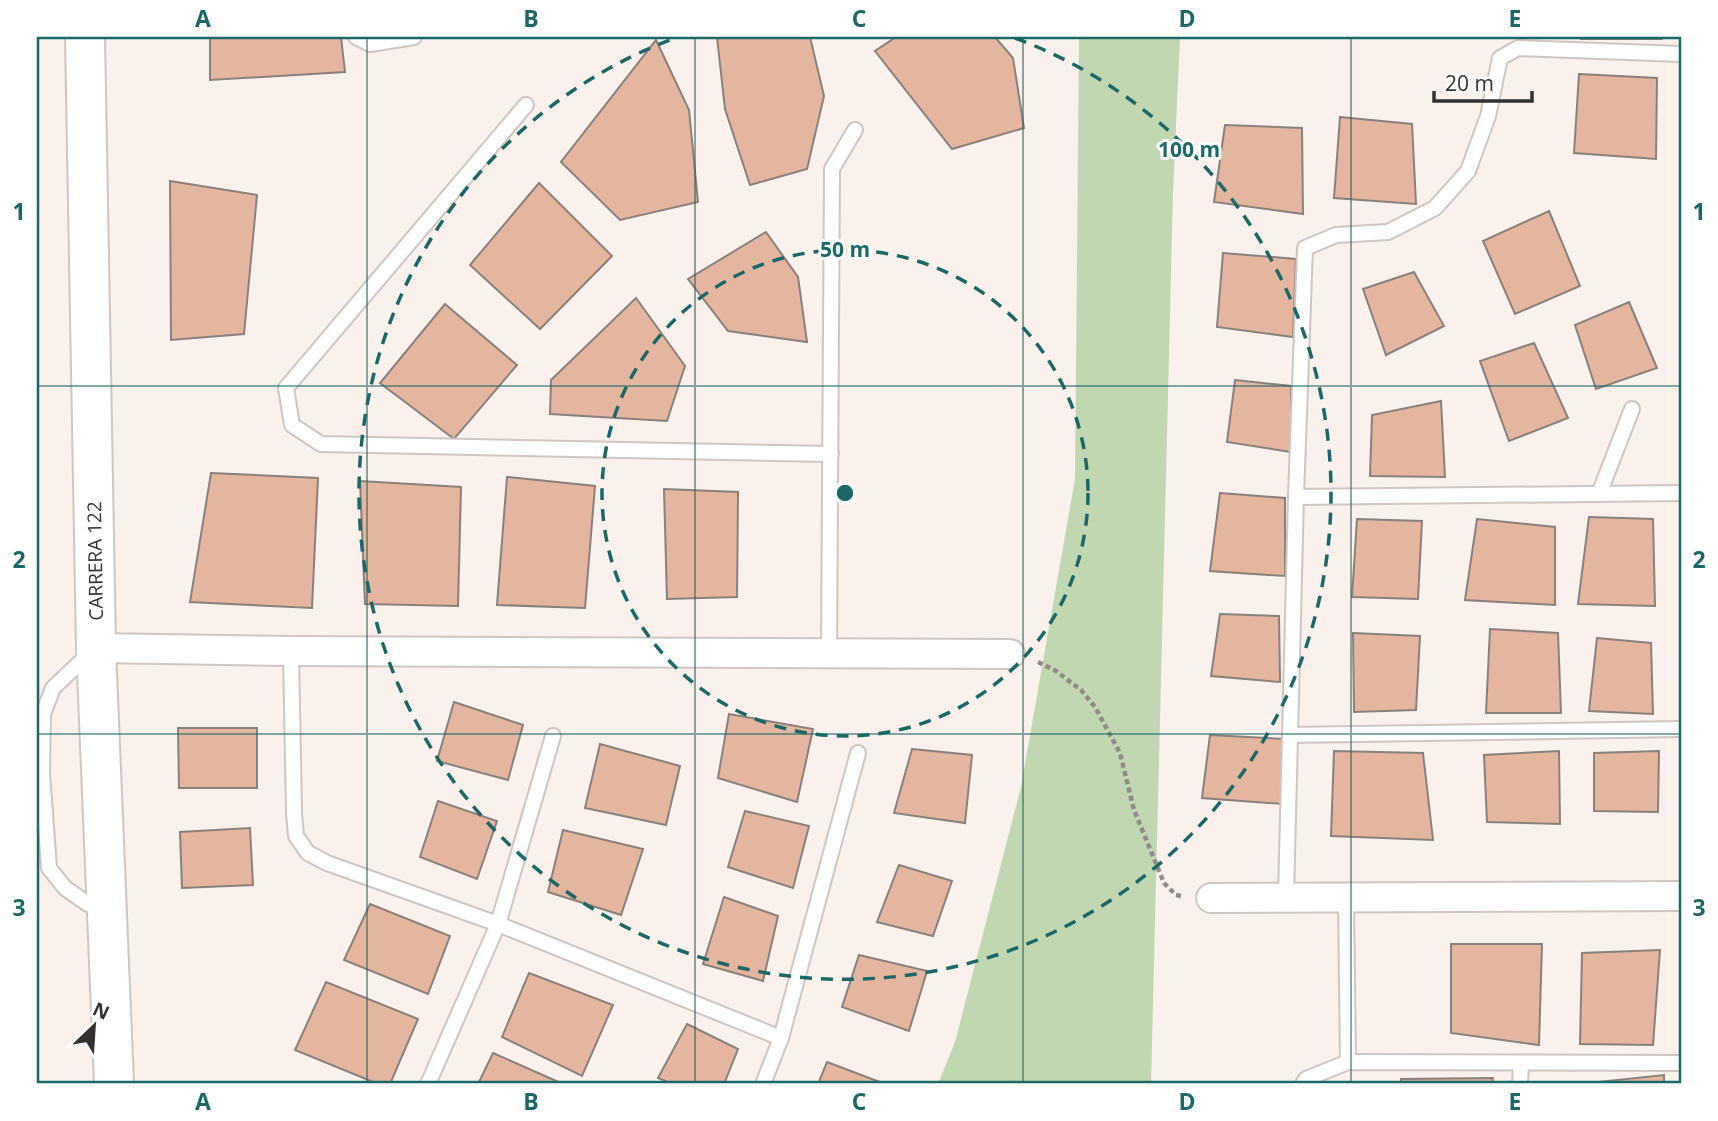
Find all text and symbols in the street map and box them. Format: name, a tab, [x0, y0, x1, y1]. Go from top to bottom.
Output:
text: A	[195, 2, 211, 34]
text: B	[523, 2, 539, 34]
text: C	[852, 2, 866, 34]
text: D	[1178, 2, 1196, 34]
text: E	[1509, 2, 1521, 34]
scale bar	[1434, 60, 1532, 104]
text: 20 m	[1445, 69, 1494, 97]
text: 100 m	[1158, 135, 1220, 163]
text: 1	[12, 195, 26, 227]
text: 1	[1692, 195, 1706, 227]
text: 50 m	[820, 235, 870, 263]
centre of rings	[833, 481, 857, 505]
street label: CARRERA 122	[81, 501, 109, 621]
text: 2	[12, 543, 26, 575]
text: 2	[1692, 543, 1706, 575]
text: 3	[12, 891, 26, 923]
text: 3	[1692, 891, 1706, 923]
north arrow	[60, 992, 130, 1062]
text: N	[89, 996, 114, 1026]
text: A	[195, 1085, 211, 1117]
text: B	[523, 1085, 539, 1117]
text: C	[852, 1085, 866, 1117]
text: D	[1178, 1085, 1196, 1117]
text: E	[1509, 1085, 1521, 1117]

